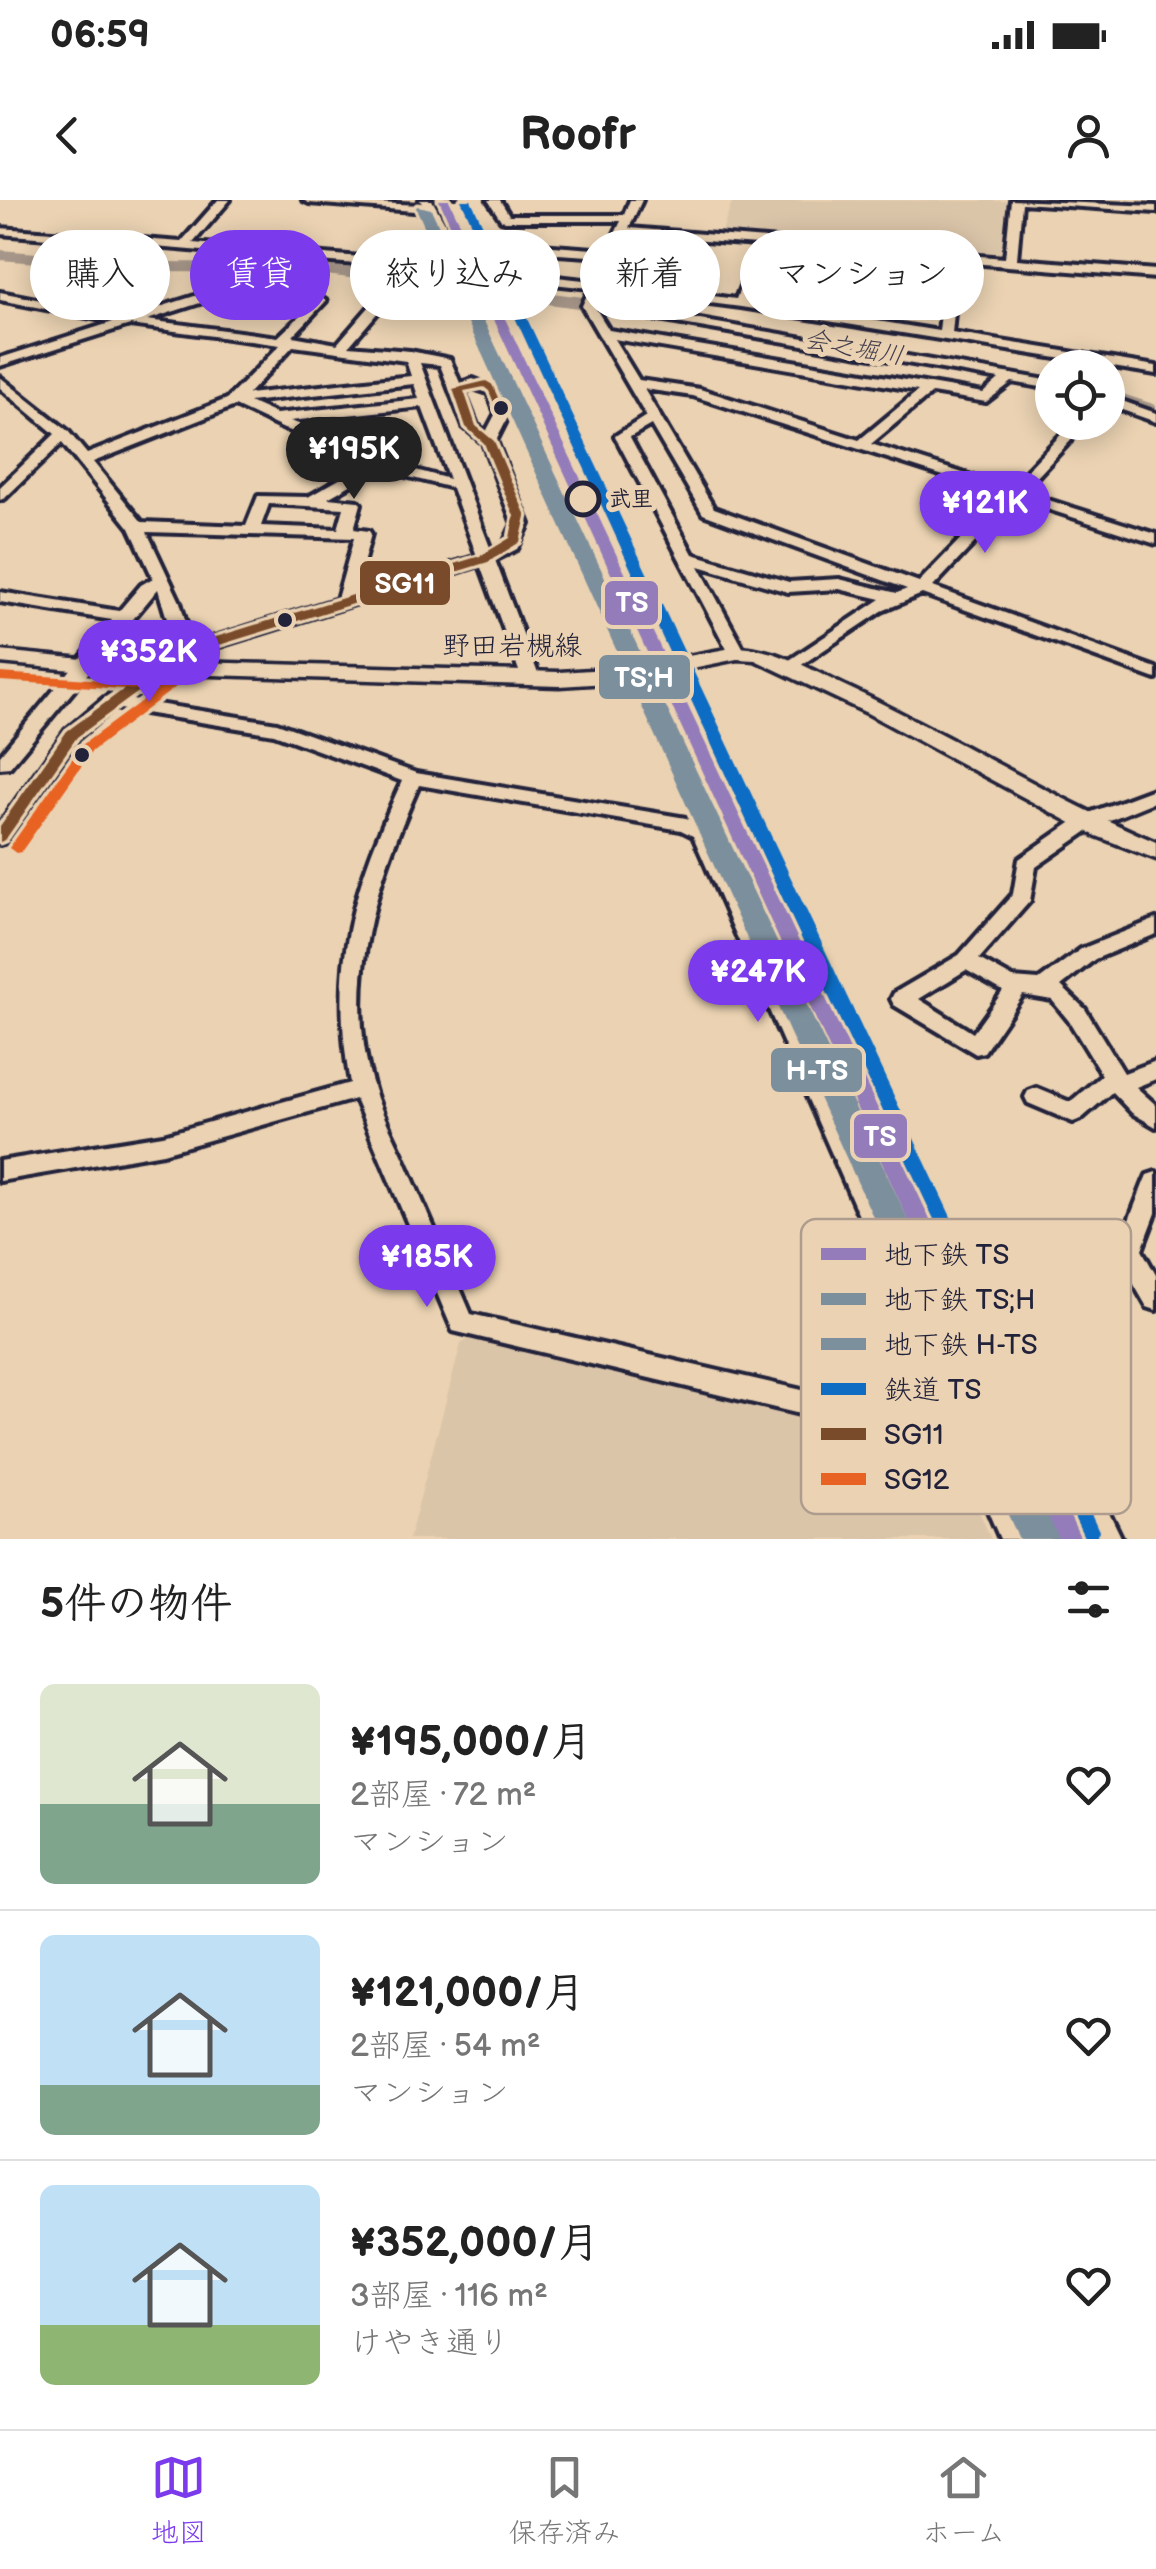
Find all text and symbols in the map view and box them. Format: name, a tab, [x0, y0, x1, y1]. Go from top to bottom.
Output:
text: 06:59	[50, 13, 150, 58]
icon: back	[40, 108, 95, 163]
text: Roofr	[520, 108, 636, 163]
icon: person	[1061, 108, 1116, 163]
chip: 購入	[30, 230, 170, 320]
chip: 賃貸	[190, 230, 330, 320]
chip: 絞り込み	[350, 230, 560, 320]
chip: 新着	[580, 230, 720, 320]
chip: マンション	[740, 230, 984, 320]
water label: 会之堀川	[802, 324, 906, 372]
map controls	[1035, 350, 1125, 440]
button: locate	[1035, 350, 1125, 440]
unlabelled marker	[491, 398, 511, 418]
pin: ¥195K	[284, 417, 424, 502]
text: ¥195K	[308, 430, 400, 469]
pin: ¥121K	[915, 471, 1055, 556]
marker: 武里	[566, 482, 600, 516]
text: ¥121K	[942, 484, 1028, 523]
place label: 武里	[609, 486, 653, 513]
line badge: SG11	[358, 559, 452, 607]
text: SG11	[374, 568, 436, 601]
line badge: TS	[603, 579, 660, 627]
text: TS	[616, 587, 648, 620]
unlabelled marker	[275, 610, 295, 630]
pin: ¥352K	[79, 620, 219, 705]
street label: 野田岩槻線	[442, 630, 582, 663]
text: ¥352K	[100, 633, 198, 672]
line badge: TS;H	[597, 653, 692, 701]
text: TS;H	[614, 662, 674, 695]
unlabelled marker	[72, 745, 92, 765]
pin: ¥247K	[688, 940, 828, 1025]
text: ¥247K	[710, 953, 806, 992]
line badge: H-TS	[769, 1046, 864, 1094]
text: H-TS	[786, 1055, 848, 1088]
line badge: TS	[852, 1112, 909, 1160]
text: TS	[864, 1121, 896, 1154]
legend	[801, 1219, 1131, 1514]
pin: ¥185K	[357, 1225, 497, 1310]
text: ¥185K	[381, 1238, 473, 1277]
text: 地下鉄 TS	[884, 1239, 1009, 1272]
text: 地下鉄 TS;H	[884, 1284, 1036, 1317]
text: 地下鉄 H-TS	[884, 1329, 1038, 1362]
text: 鉄道 TS	[884, 1374, 981, 1407]
text: SG11	[884, 1419, 944, 1452]
text: SG12	[884, 1464, 950, 1497]
icon: filters	[1061, 1572, 1116, 1627]
text: 5件の物件	[40, 1579, 232, 1630]
text: ¥195,000/月	[350, 1717, 592, 1768]
icon: home	[120, 1724, 240, 1844]
icon: heart	[1061, 1757, 1116, 1812]
text: 2部屋 · 72 m²	[350, 1776, 536, 1815]
text: マンション	[350, 1823, 509, 1862]
text: ¥121,000/月	[350, 1968, 585, 2019]
icon: home	[120, 1975, 240, 2095]
icon: heart	[1061, 2008, 1116, 2063]
text: 2部屋 · 54 m²	[350, 2027, 541, 2066]
text: マンション	[350, 2074, 509, 2113]
text: ¥352,000/月	[350, 2218, 600, 2269]
icon: home	[120, 2225, 240, 2345]
icon: heart	[1061, 2258, 1116, 2313]
text: 3部屋 · 116 m²	[350, 2277, 548, 2316]
text: けやき通り	[350, 2324, 510, 2363]
tab: 地図	[151, 2450, 207, 2550]
tab: 保存済み	[509, 2450, 621, 2550]
tab: ホーム	[922, 2450, 1005, 2550]

